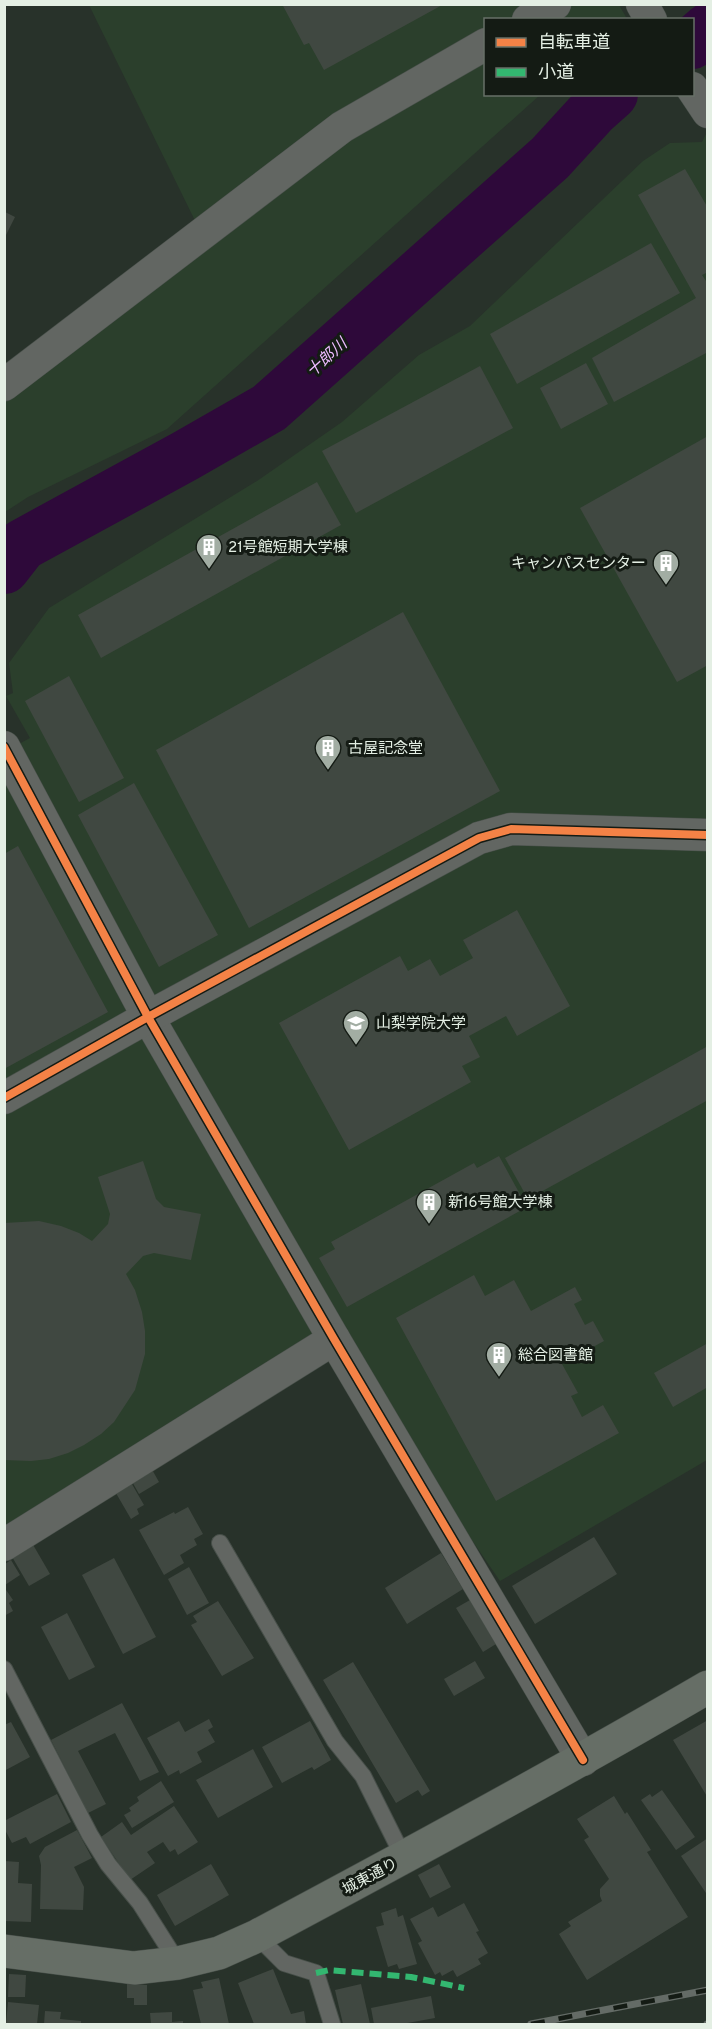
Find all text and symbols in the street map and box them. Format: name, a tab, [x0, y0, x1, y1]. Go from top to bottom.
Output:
legend	[484, 18, 694, 96]
text: 自転車道	[538, 32, 610, 55]
text: 小道	[538, 62, 574, 85]
water label: 十郎川	[303, 334, 353, 382]
building icon: 21号館短期大学棟	[194, 532, 224, 570]
place label: 21号館短期大学棟	[228, 538, 348, 558]
building icon: キャンパスセンター	[651, 548, 681, 586]
place label: キャンパスセンター	[511, 555, 646, 574]
building icon: 古屋記念堂	[313, 733, 343, 771]
place label: 古屋記念堂	[348, 740, 423, 759]
school or university icon: 山梨学院大学	[341, 1008, 371, 1046]
place label: 山梨学院大学	[376, 1015, 466, 1034]
building icon: 新16号館大学棟	[414, 1187, 444, 1225]
place label: 新16号館大学棟	[448, 1193, 553, 1213]
building icon: 総合図書館	[484, 1340, 514, 1378]
place label: 総合図書館	[518, 1347, 593, 1366]
street label: 城東通り	[340, 1855, 402, 1900]

